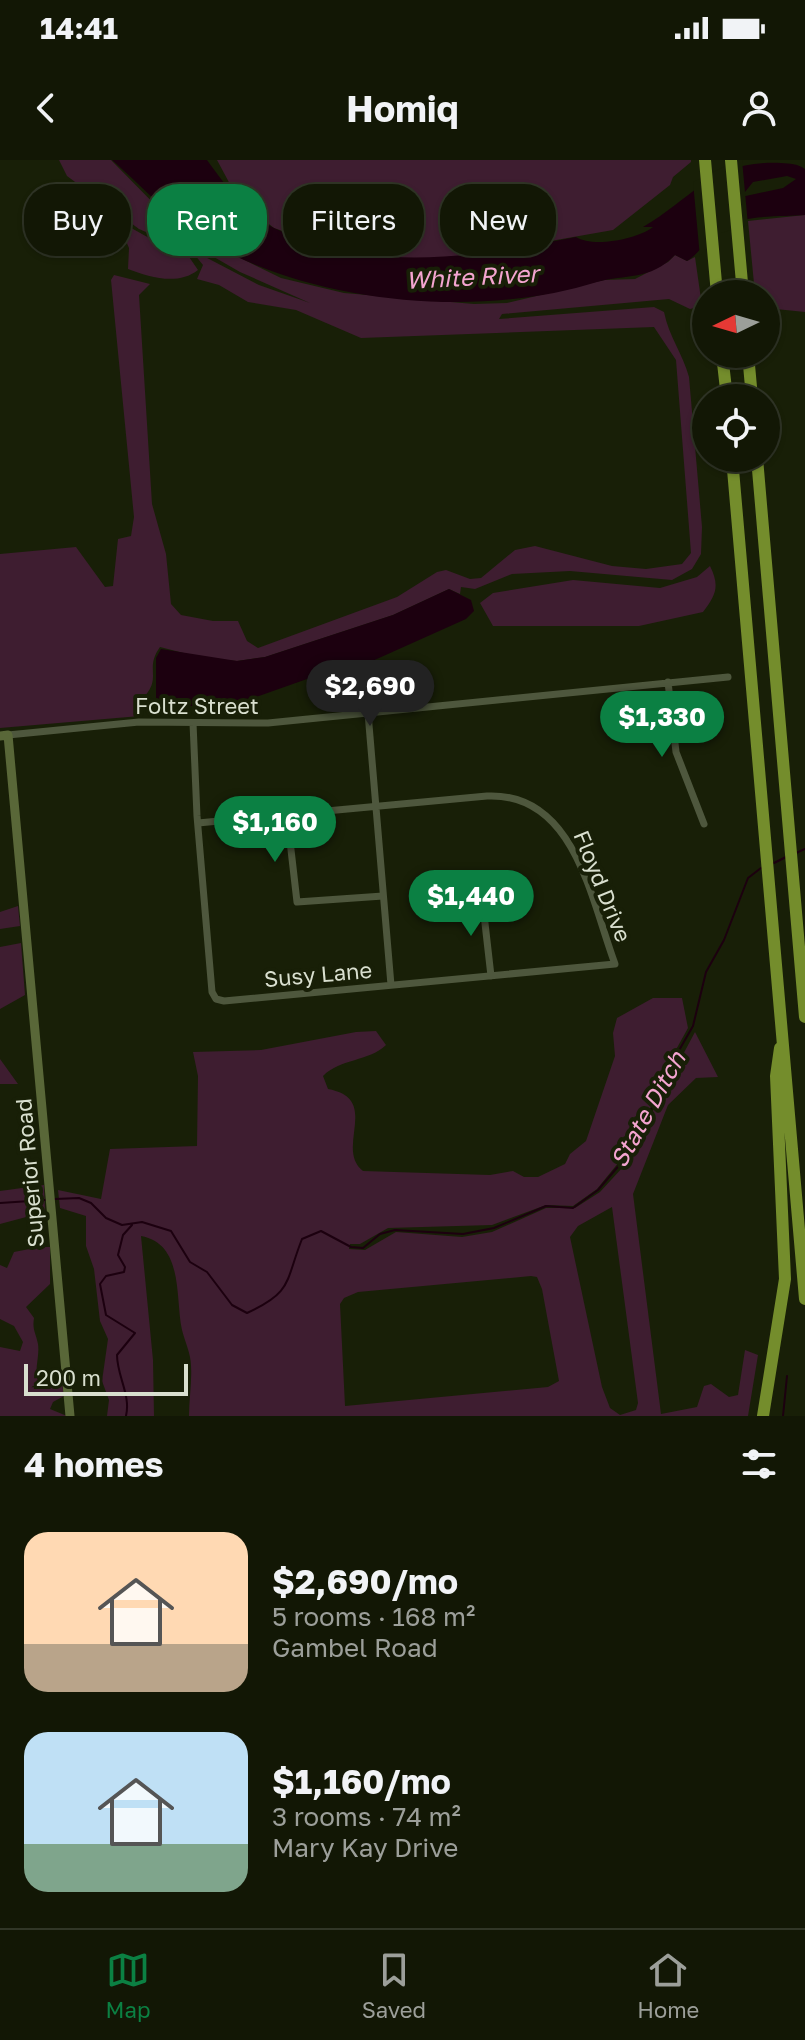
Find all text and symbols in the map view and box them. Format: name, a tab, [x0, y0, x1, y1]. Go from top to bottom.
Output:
text: 14:41	[40, 10, 118, 46]
icon: back	[24, 86, 68, 130]
icon: person	[737, 86, 781, 130]
text: Homiq	[346, 87, 459, 130]
chip: Buy	[24, 184, 131, 256]
chip: Rent	[147, 184, 267, 256]
chip: Filters	[283, 184, 424, 256]
chip: New	[440, 184, 556, 256]
water label: White River	[405, 258, 543, 294]
north arrow	[692, 280, 780, 368]
map controls	[692, 280, 780, 472]
button: locate	[692, 384, 780, 472]
pin: $2,690	[305, 660, 435, 728]
text: $2,690	[324, 670, 416, 701]
pin: $1,330	[597, 691, 727, 759]
street label: Foltz Street	[135, 692, 259, 719]
text: $1,330	[618, 701, 706, 732]
pin: $1,160	[210, 796, 340, 864]
text: $1,160	[232, 806, 318, 837]
street label: Floyd Drive	[568, 826, 638, 946]
pin: $1,440	[406, 870, 536, 938]
text: $1,440	[427, 880, 515, 911]
street label: Susy Lane	[263, 956, 373, 992]
water label: State Ditch	[603, 1045, 691, 1172]
street label: Superior Road	[9, 1097, 49, 1249]
scale bar	[24, 1360, 188, 1396]
text: 200 m	[36, 1364, 101, 1391]
icon: filters	[737, 1442, 781, 1486]
text: 4 homes	[24, 1444, 164, 1484]
text: $2,690/mo	[272, 1561, 458, 1601]
icon: home	[88, 1564, 184, 1660]
text: 5 rooms · 168 m²	[272, 1601, 475, 1632]
text: Gambel Road	[272, 1632, 438, 1663]
text: $1,160/mo	[272, 1761, 451, 1801]
icon: home	[88, 1764, 184, 1860]
text: 3 rooms · 74 m²	[272, 1801, 461, 1832]
text: Mary Kay Drive	[272, 1832, 458, 1863]
tab: Map	[106, 1948, 151, 2023]
tab: Saved	[362, 1948, 426, 2023]
tab: Home	[637, 1948, 699, 2023]

